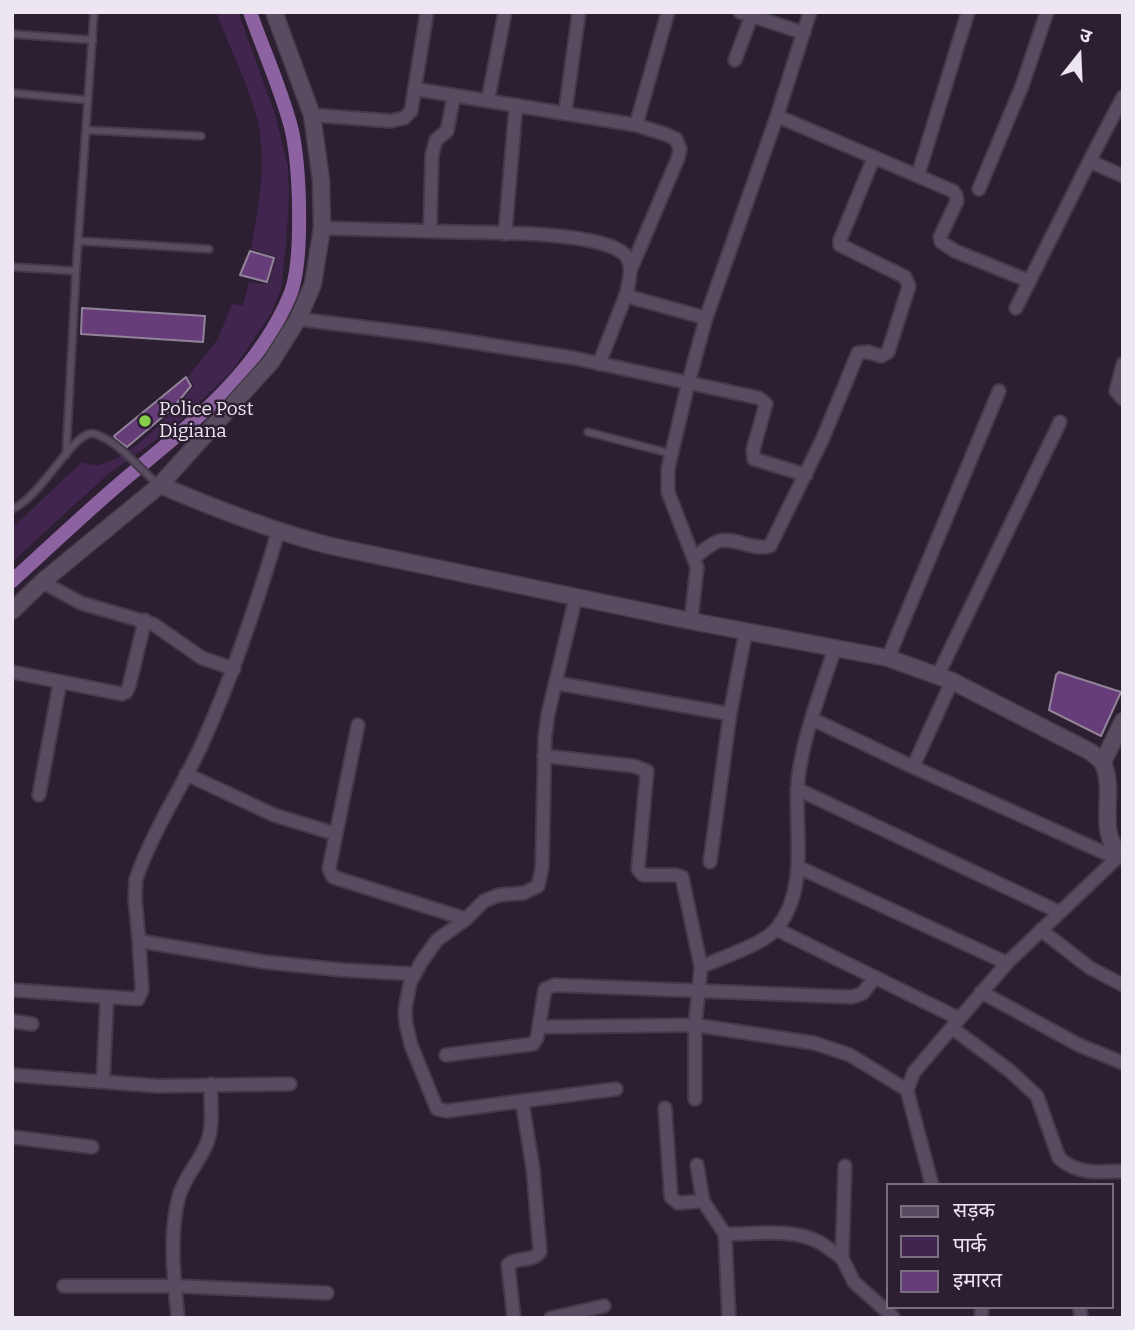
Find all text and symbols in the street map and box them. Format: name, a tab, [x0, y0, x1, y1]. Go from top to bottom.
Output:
north arrow	[1044, 21, 1114, 91]
text: उ	[1077, 23, 1094, 48]
place label: Police Post Digiana	[159, 399, 254, 443]
marker: Police Post Digiana	[137, 413, 153, 429]
legend	[886, 1183, 1114, 1309]
text: सड़क	[953, 1197, 995, 1223]
text: पार्क	[953, 1232, 987, 1258]
text: इमारत	[953, 1267, 1002, 1293]

